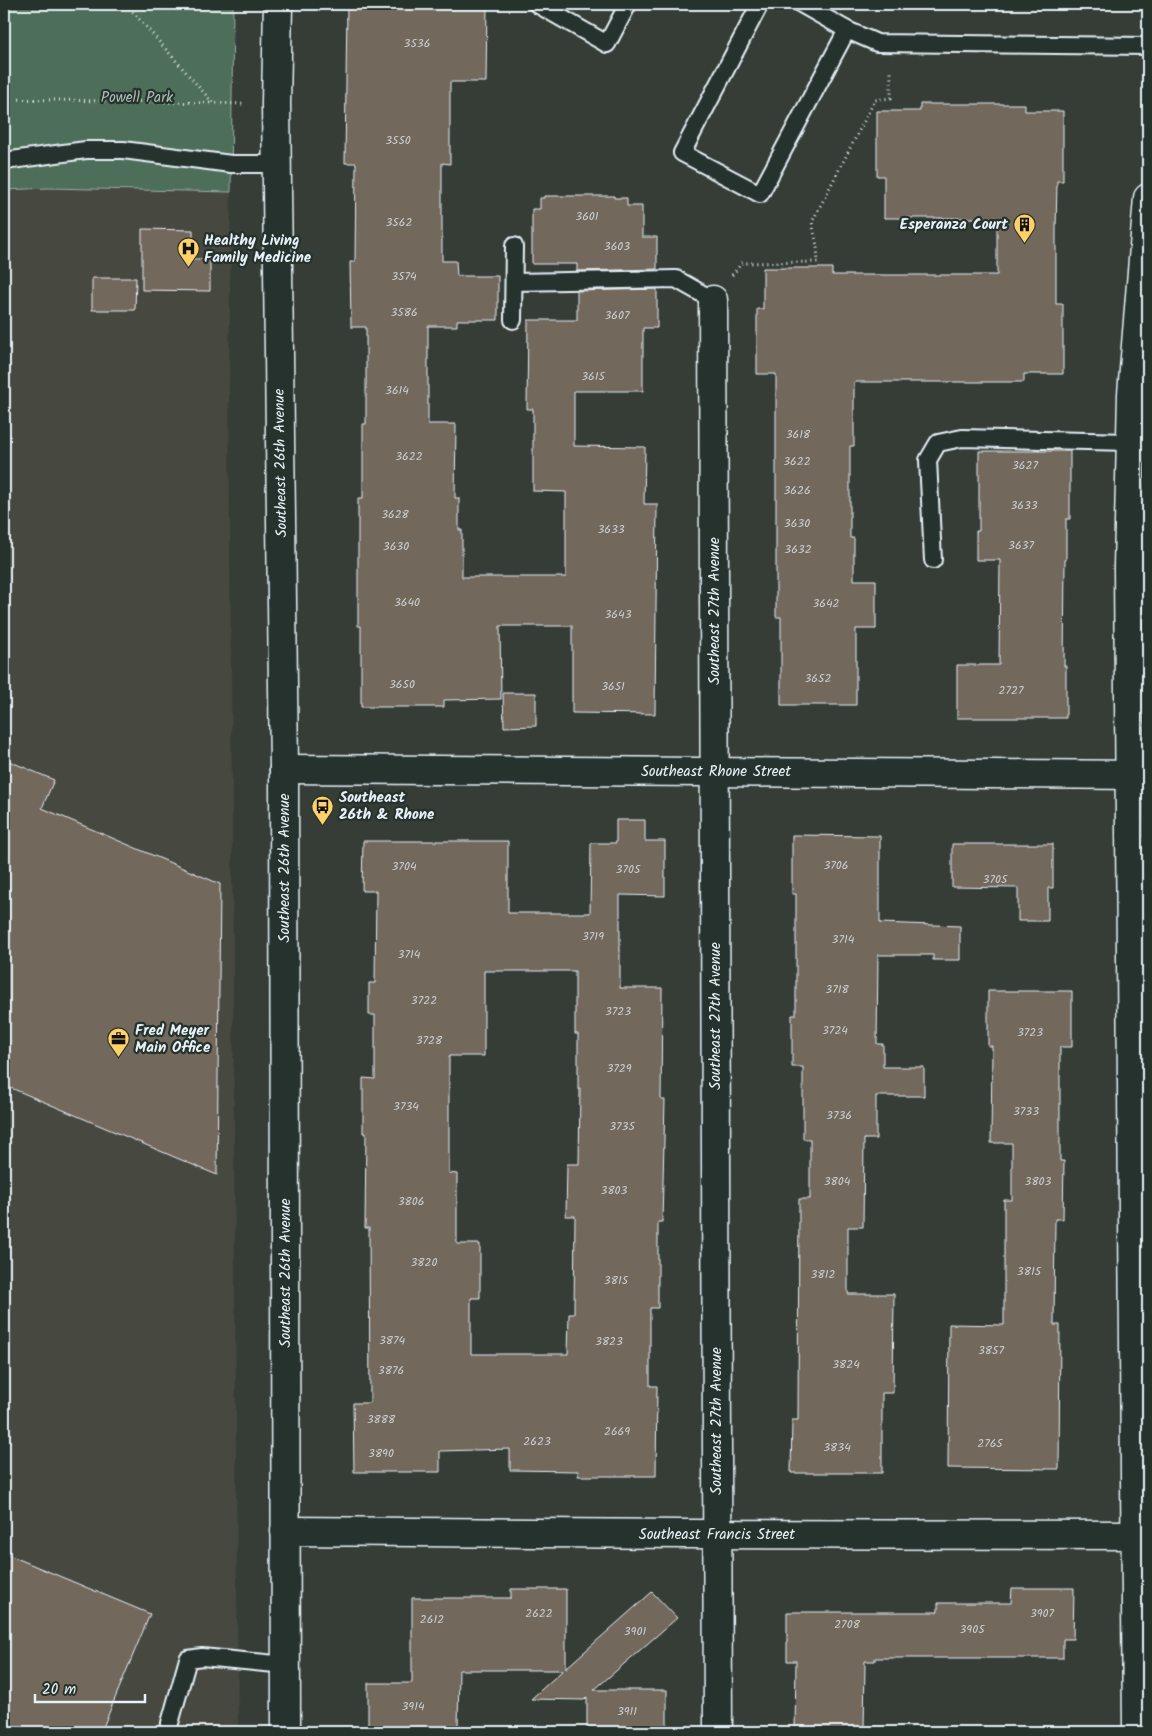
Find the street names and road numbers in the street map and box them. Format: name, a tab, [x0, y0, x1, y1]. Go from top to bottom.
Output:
street label: Southeast 26th Avenue	[268, 388, 294, 538]
street label: Southeast 27th Avenue	[703, 537, 727, 685]
street label: Southeast Rhone Street	[641, 760, 791, 784]
street label: Southeast 26th Avenue	[273, 793, 297, 942]
street label: Southeast 27th Avenue	[704, 942, 728, 1090]
street label: Southeast 26th Avenue	[274, 1198, 298, 1347]
street label: Southeast 27th Avenue	[705, 1347, 729, 1495]
street label: Southeast Francis Street	[639, 1523, 795, 1547]

